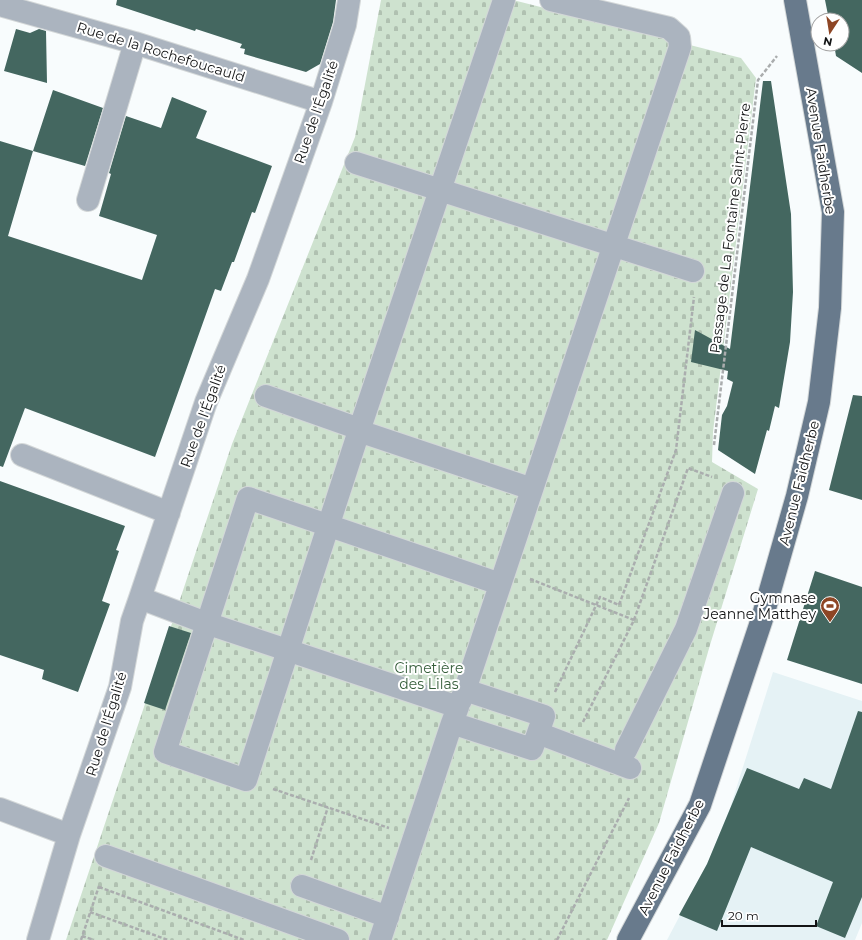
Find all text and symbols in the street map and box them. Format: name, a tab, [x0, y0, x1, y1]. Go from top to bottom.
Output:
north arrow	[810, 12, 850, 52]
street label: Rue de la Rochefoucauld	[75, 18, 247, 86]
text: N	[822, 34, 834, 50]
street label: Rue de l'Égalité	[290, 58, 342, 166]
street label: Avenue Faidherbe	[802, 86, 840, 216]
street label: Passage de La Fontaine Saint-Pierre	[706, 102, 754, 354]
street label: Rue de l'Égalité	[176, 362, 230, 470]
street label: Avenue Faidherbe	[775, 419, 823, 547]
place label: Gymnase Jeanne Matthey	[702, 589, 816, 623]
sports icon: Gymnase Jeanne Matthey	[819, 595, 841, 623]
park label: Cimetière des Lilas	[395, 659, 463, 693]
street label: Rue de l'Égalité	[82, 670, 130, 778]
street label: Avenue Faidherbe	[634, 796, 708, 918]
scale bar	[722, 902, 816, 928]
text: 20 m	[728, 908, 759, 923]

